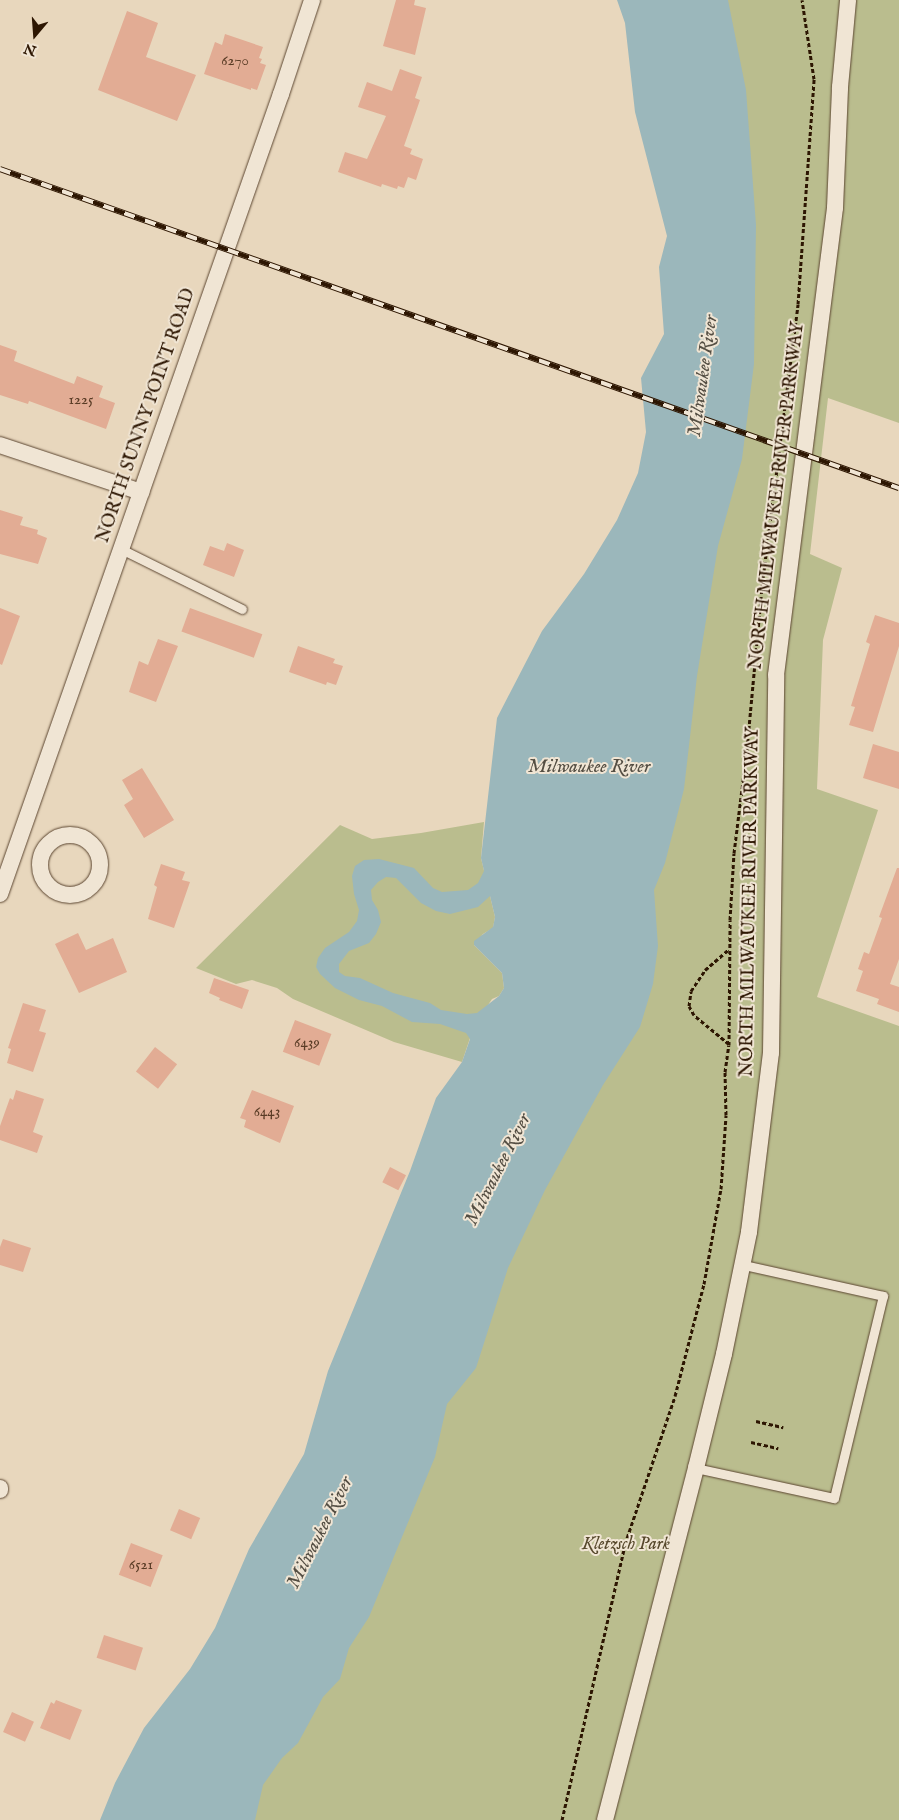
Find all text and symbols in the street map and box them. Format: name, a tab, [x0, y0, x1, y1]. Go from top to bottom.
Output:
north arrow	[10, 10, 60, 60]
text: N	[22, 39, 39, 60]
house number: 6270	[221, 52, 249, 70]
street label: NORTH SUNNY POINT ROAD	[93, 286, 201, 546]
water label: Milwaukee River	[684, 314, 724, 438]
street label: NORTH MILWAUKEE RIVER PARKWAY	[746, 321, 810, 671]
house number: 1225	[68, 391, 94, 409]
street label: NORTH MILWAUKEE RIVER PARKWAY	[737, 727, 765, 1077]
water label: Milwaukee River	[528, 757, 650, 779]
house number: 6439	[294, 1034, 320, 1052]
house number: 6443	[254, 1103, 280, 1121]
water label: Milwaukee River	[461, 1110, 537, 1230]
water label: Milwaukee River	[283, 1473, 359, 1593]
park label: Kletzsch Park	[582, 1534, 670, 1556]
house number: 6521	[129, 1556, 153, 1574]

